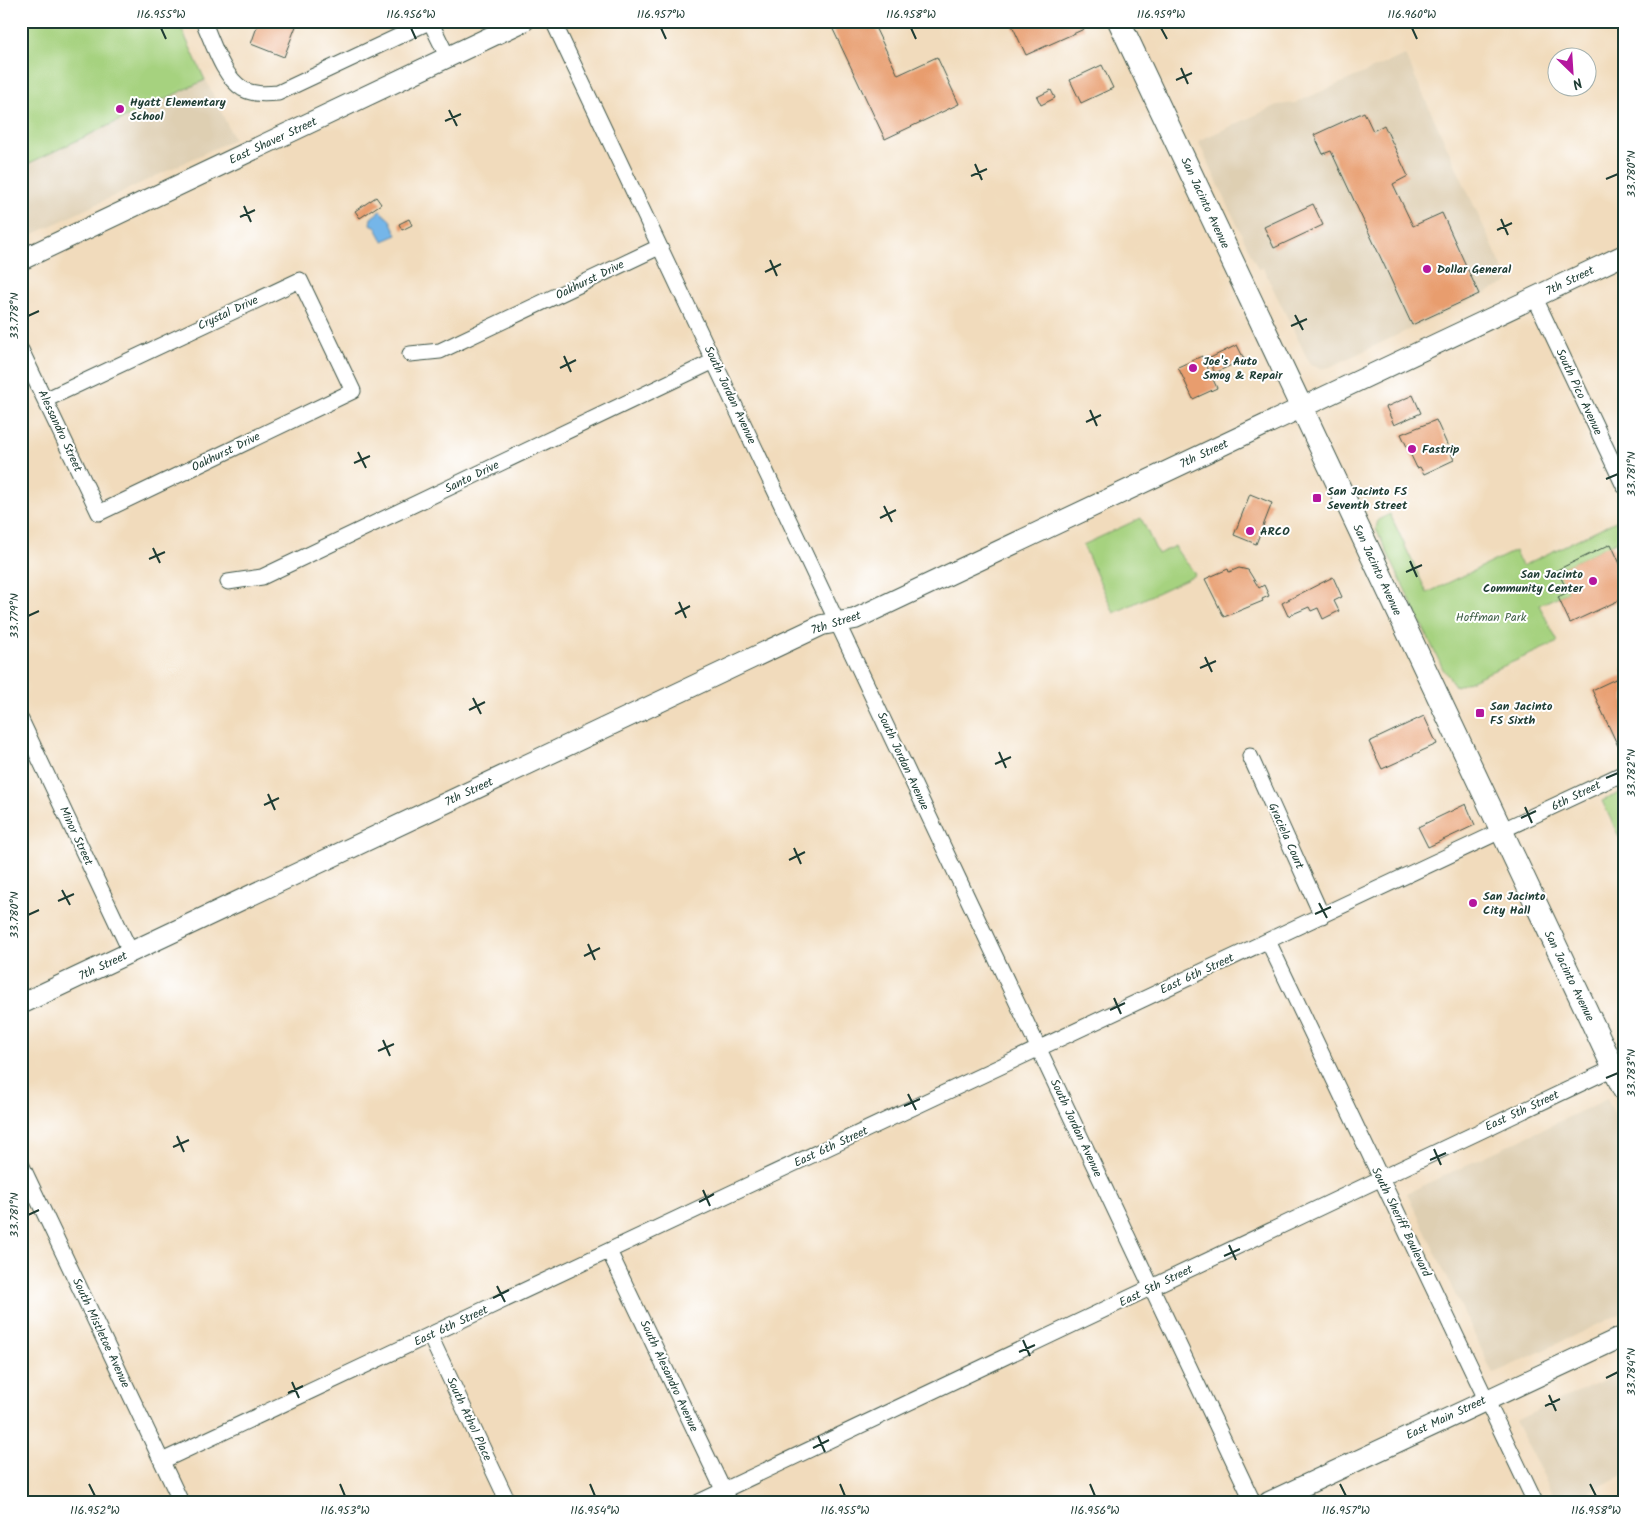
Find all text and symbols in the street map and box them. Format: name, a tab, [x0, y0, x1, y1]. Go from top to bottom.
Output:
text: 116.955°W	[136, 5, 186, 24]
text: 116.956°W	[386, 5, 436, 24]
text: 116.957°W	[637, 5, 685, 24]
text: 116.958°W	[886, 5, 936, 24]
text: 116.959°W	[1137, 5, 1185, 24]
text: 116.960°W	[1387, 5, 1437, 24]
north arrow	[1548, 48, 1598, 98]
text: N	[1568, 71, 1586, 95]
place label: Hyatt Elementary School	[130, 93, 226, 126]
marker: Hyatt Elementary School	[114, 103, 126, 115]
street label: East Shaver Street	[226, 112, 321, 170]
text: 33.780°N	[1622, 150, 1641, 198]
street label: San Jacinto Avenue	[1175, 154, 1235, 253]
street label: Oakhurst Drive	[552, 255, 628, 305]
place label: Dollar General	[1437, 260, 1512, 279]
street label: 7th Street	[1543, 261, 1598, 301]
marker: Dollar General	[1421, 263, 1433, 275]
street label: Crystal Drive	[195, 290, 262, 335]
text: 33.778°N	[5, 292, 24, 340]
street label: South Jordan Avenue	[699, 343, 761, 448]
street label: South Pico Avenue	[1551, 345, 1608, 439]
place label: Joe's Auto Smog & Repair	[1203, 352, 1283, 385]
marker: Joe's Auto Smog & Repair	[1187, 362, 1199, 374]
street label: Alessandro Street	[33, 387, 87, 475]
street label: Oakhurst Drive	[188, 427, 264, 477]
street label: 7th Street	[1176, 434, 1232, 474]
place label: Fastrip	[1422, 440, 1460, 459]
marker: Fastrip	[1406, 443, 1418, 455]
text: 33.781°N	[1622, 451, 1641, 497]
street label: Santo Drive	[442, 455, 503, 498]
place label: San Jacinto FS Seventh Street	[1327, 482, 1408, 515]
marker: San Jacinto FS Seventh Street	[1311, 492, 1323, 504]
street label: San Jacinto Avenue	[1347, 521, 1407, 620]
place label: ARCO	[1260, 522, 1290, 541]
marker: ARCO	[1244, 525, 1256, 537]
place label: San Jacinto Community Center	[1483, 565, 1584, 598]
marker: San Jacinto Community Center	[1587, 575, 1599, 587]
text: 33.779°N	[5, 593, 24, 639]
street label: 7th Street	[808, 606, 864, 640]
park label: Hoffman Park	[1456, 608, 1527, 627]
place label: San Jacinto FS Sixth	[1490, 697, 1553, 730]
marker: San Jacinto FS Sixth	[1474, 707, 1486, 719]
street label: South Jordan Avenue	[872, 709, 934, 814]
text: 33.782°N	[1622, 749, 1641, 797]
street label: 7th Street	[441, 772, 497, 812]
street label: 6th Street	[1548, 776, 1604, 816]
street label: Graciela Court	[1263, 800, 1309, 873]
street label: Minor Street	[54, 803, 98, 869]
place label: San Jacinto City Hall	[1483, 887, 1546, 920]
text: 33.780°N	[5, 891, 24, 939]
marker: San Jacinto City Hall	[1467, 897, 1479, 909]
street label: San Jacinto Avenue	[1539, 927, 1600, 1025]
street label: 7th Street	[75, 946, 131, 986]
street label: East 6th Street	[1157, 948, 1238, 1000]
text: 33.783°N	[1622, 1049, 1641, 1097]
street label: South Jordan Avenue	[1045, 1076, 1107, 1181]
street label: East 5th Street	[1482, 1085, 1563, 1137]
street label: East 6th Street	[791, 1121, 872, 1173]
street label: South Sheriff Boulevard	[1366, 1164, 1436, 1281]
text: 33.781°N	[5, 1192, 24, 1238]
street label: East 5th Street	[1116, 1260, 1196, 1312]
street label: South Mistletoe Avenue	[67, 1275, 135, 1392]
street label: East 6th Street	[411, 1300, 492, 1352]
street label: South Alesandro Avenue	[635, 1317, 704, 1436]
text: 33.784°N	[1622, 1348, 1641, 1396]
street label: South Athol Place	[441, 1374, 497, 1465]
street label: East Main Street	[1403, 1391, 1490, 1445]
text: 116.952°W	[70, 1501, 120, 1520]
text: 116.953°W	[320, 1501, 370, 1520]
text: 116.954°W	[570, 1501, 620, 1520]
text: 116.955°W	[820, 1501, 870, 1520]
text: 116.956°W	[1070, 1501, 1120, 1520]
text: 116.957°W	[1322, 1501, 1370, 1520]
text: 116.958°W	[1571, 1501, 1621, 1520]

